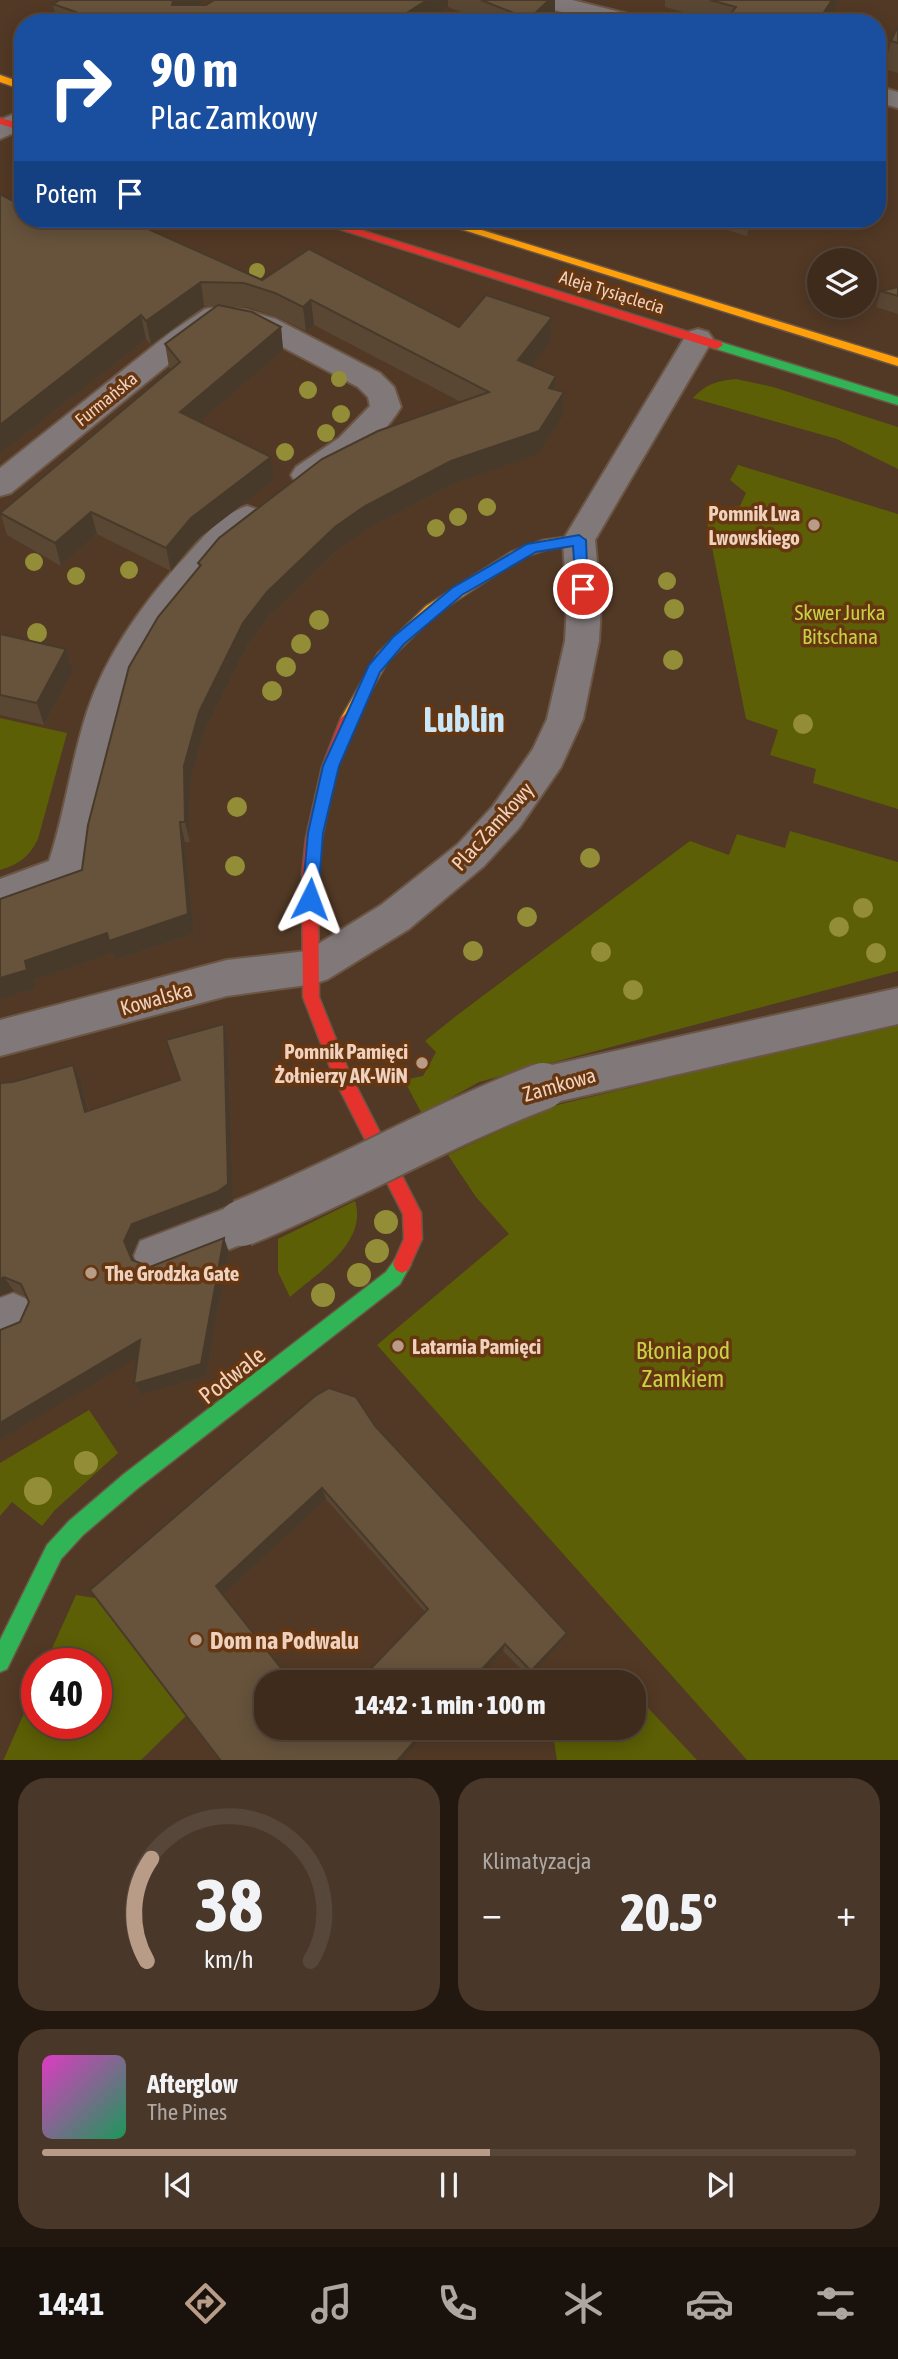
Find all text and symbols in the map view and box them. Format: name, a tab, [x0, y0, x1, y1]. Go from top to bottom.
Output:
text: 90 m	[150, 41, 238, 97]
icon: right	[35, 42, 126, 133]
text: Plac Zamkowy	[150, 99, 318, 136]
icon: arrive	[111, 175, 149, 213]
text: Potem	[35, 179, 97, 209]
map controls	[807, 248, 877, 318]
button: layers	[807, 248, 877, 318]
street label: Aleja Tysiąclecia	[557, 266, 667, 318]
street label: Furmańska	[71, 368, 141, 430]
place label: Pomnik Lwa Lwowskiego	[708, 501, 800, 549]
marker: Pomnik Lwa Lwowskiego	[806, 517, 822, 533]
pin	[553, 559, 613, 619]
icon: arrive	[564, 570, 602, 608]
park label: Skwer Jurka Bitschana	[794, 600, 886, 648]
district label: Lublin	[423, 699, 505, 739]
street label: Plac Zamkowy	[446, 777, 538, 875]
position arrow	[273, 862, 347, 936]
street label: Kowalska	[117, 976, 195, 1020]
place label: Pomnik Pamięci Żołnierzy AK-WiN	[275, 1039, 408, 1087]
marker: Pomnik Pamięci Żołnierzy AK-WiN	[414, 1055, 430, 1071]
street label: Zamkowa	[520, 1062, 598, 1106]
place label: The Grodzka Gate	[105, 1261, 239, 1285]
marker: The Grodzka Gate	[83, 1265, 99, 1281]
place label: Latarnia Pamięci	[412, 1334, 541, 1358]
park label: Błonia pod Zamkiem	[636, 1337, 730, 1392]
marker: Latarnia Pamięci	[390, 1338, 406, 1354]
street label: Podwale	[194, 1341, 270, 1409]
place label: Dom na Podwalu	[210, 1627, 359, 1654]
marker: Dom na Podwalu	[188, 1632, 204, 1648]
speed limit sign: 40	[21, 1648, 112, 1739]
text: 14:42 · 1 min · 100 m	[355, 1690, 545, 1720]
text: Klimatyzacja	[482, 1848, 591, 1874]
text: 38	[195, 1863, 263, 1946]
text: 20.5°	[621, 1882, 717, 1942]
text: −	[482, 1891, 502, 1934]
text: +	[836, 1891, 856, 1934]
text: km/h	[204, 1944, 254, 1972]
text: Afterglow	[147, 2069, 238, 2099]
text: The Pines	[147, 2099, 227, 2125]
icon: previous	[159, 2166, 197, 2204]
icon: pause	[430, 2166, 468, 2204]
icon: next	[701, 2166, 739, 2204]
icon: directions	[181, 2279, 230, 2328]
icon: music	[307, 2279, 356, 2328]
icon: phone	[433, 2279, 482, 2328]
icon: climate	[559, 2279, 608, 2328]
icon: car	[685, 2279, 734, 2328]
icon: filters	[811, 2279, 860, 2328]
text: 14:41	[38, 2285, 104, 2322]

